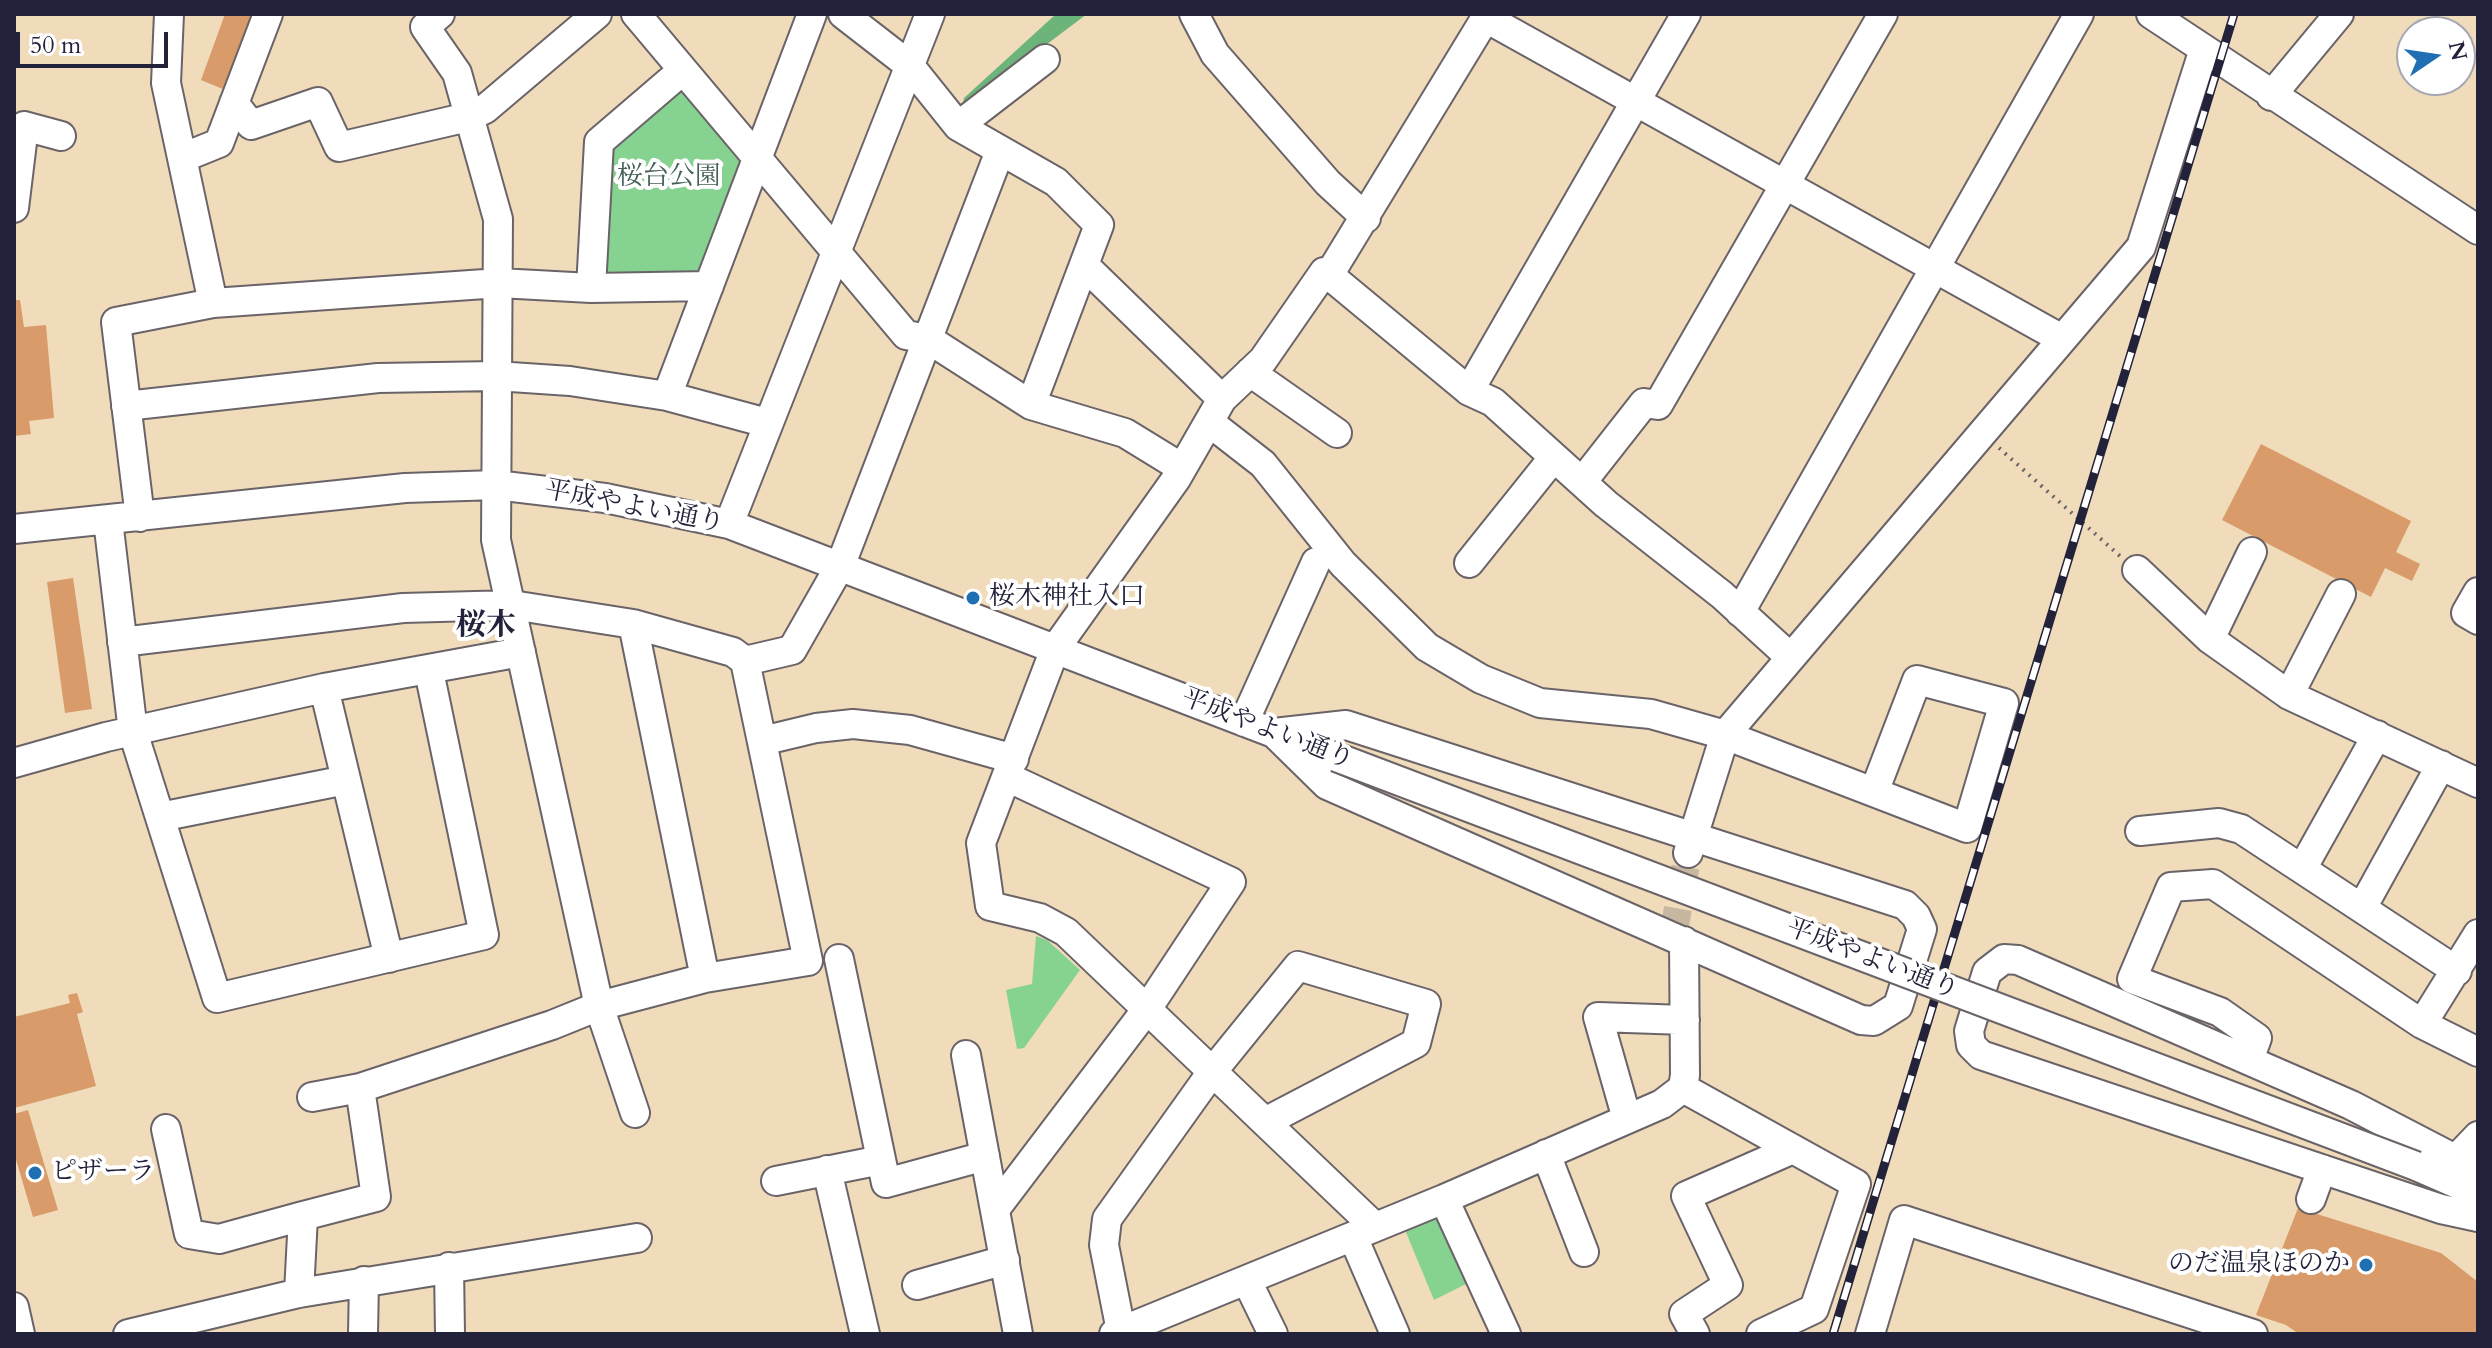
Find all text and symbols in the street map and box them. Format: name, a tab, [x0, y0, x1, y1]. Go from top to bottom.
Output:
scale bar	[20, 16, 172, 66]
north arrow	[2396, 16, 2476, 96]
text: 50 m	[30, 29, 81, 62]
text: N	[2441, 38, 2474, 64]
park label: 桜台公園	[617, 162, 721, 194]
street label: 平成やよい通り	[542, 475, 726, 541]
place label: 桜木神社入口	[989, 582, 1145, 614]
marker: 桜木神社入口	[964, 589, 982, 607]
district label: 桜木	[456, 609, 516, 645]
street label: 平成やよい通り	[1176, 683, 1358, 777]
street label: 平成やよい通り	[1781, 913, 1963, 1007]
place label: ピザーラ	[51, 1157, 155, 1189]
marker: ピザーラ	[26, 1164, 44, 1182]
place label: のだ温泉ほのか	[2168, 1249, 2350, 1281]
marker: のだ温泉ほのか	[2357, 1256, 2375, 1274]

